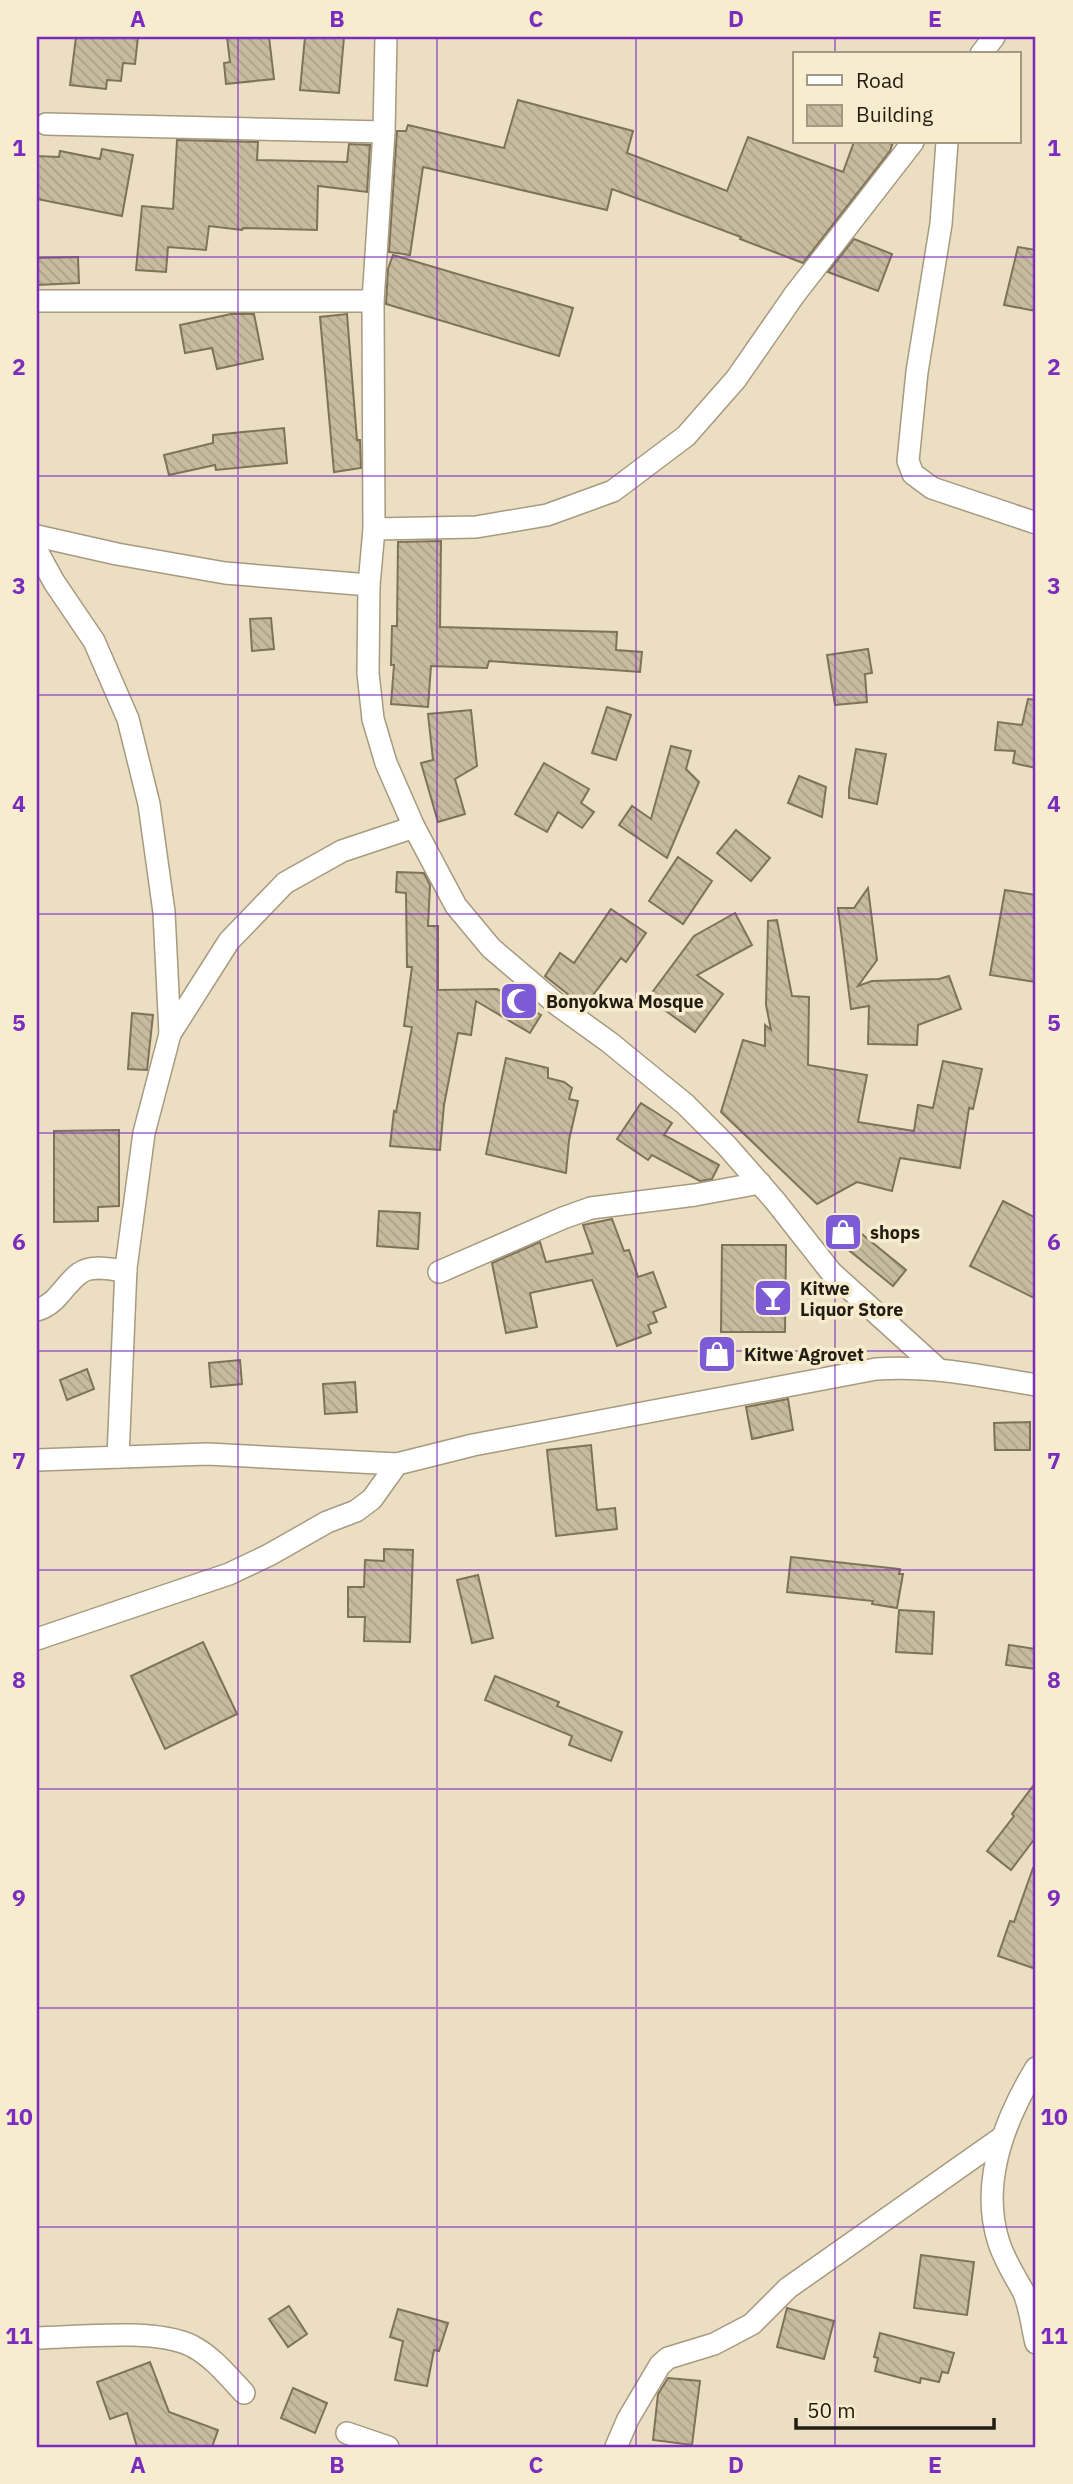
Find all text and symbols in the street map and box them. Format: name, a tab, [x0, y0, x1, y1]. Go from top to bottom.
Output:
text: A	[130, 3, 146, 33]
text: B	[329, 3, 345, 33]
text: C	[529, 3, 544, 33]
text: D	[728, 3, 744, 33]
text: E	[928, 3, 942, 33]
legend	[793, 52, 1020, 144]
text: Road	[856, 66, 904, 94]
text: Building	[856, 100, 933, 128]
text: 1	[12, 132, 26, 162]
text: 1	[1047, 132, 1061, 162]
text: 2	[12, 351, 26, 381]
text: 2	[1047, 351, 1061, 381]
text: 3	[12, 570, 26, 600]
text: 3	[1047, 570, 1061, 600]
text: 4	[12, 788, 26, 818]
text: 4	[1047, 788, 1061, 818]
mosque icon: Bonyokwa Mosque	[498, 980, 540, 1022]
place label: Bonyokwa Mosque	[546, 990, 704, 1013]
text: 5	[12, 1007, 26, 1037]
text: 5	[1047, 1007, 1061, 1037]
shop icon: shops	[822, 1211, 864, 1253]
place label: shops	[870, 1221, 920, 1244]
text: 6	[12, 1226, 26, 1256]
text: 6	[1047, 1226, 1061, 1256]
bar icon: Kitwe Liquor Store	[752, 1277, 794, 1319]
place label: Kitwe Liquor Store	[800, 1277, 903, 1321]
shop icon: Kitwe Agrovet	[696, 1333, 738, 1375]
place label: Kitwe Agrovet	[744, 1343, 864, 1366]
text: 7	[12, 1445, 26, 1475]
text: 7	[1047, 1445, 1061, 1475]
text: 8	[12, 1664, 26, 1694]
text: 8	[1047, 1664, 1061, 1694]
text: 9	[12, 1882, 26, 1912]
text: 9	[1047, 1882, 1061, 1912]
text: 10	[5, 2101, 33, 2131]
text: 10	[1040, 2101, 1068, 2131]
text: 11	[5, 2320, 33, 2350]
text: 11	[1040, 2320, 1068, 2350]
scale bar	[796, 2386, 994, 2430]
text: 50 m	[807, 2396, 856, 2424]
text: A	[130, 2449, 146, 2479]
text: B	[329, 2449, 345, 2479]
text: C	[529, 2449, 544, 2479]
text: D	[728, 2449, 744, 2479]
text: E	[928, 2449, 942, 2479]

